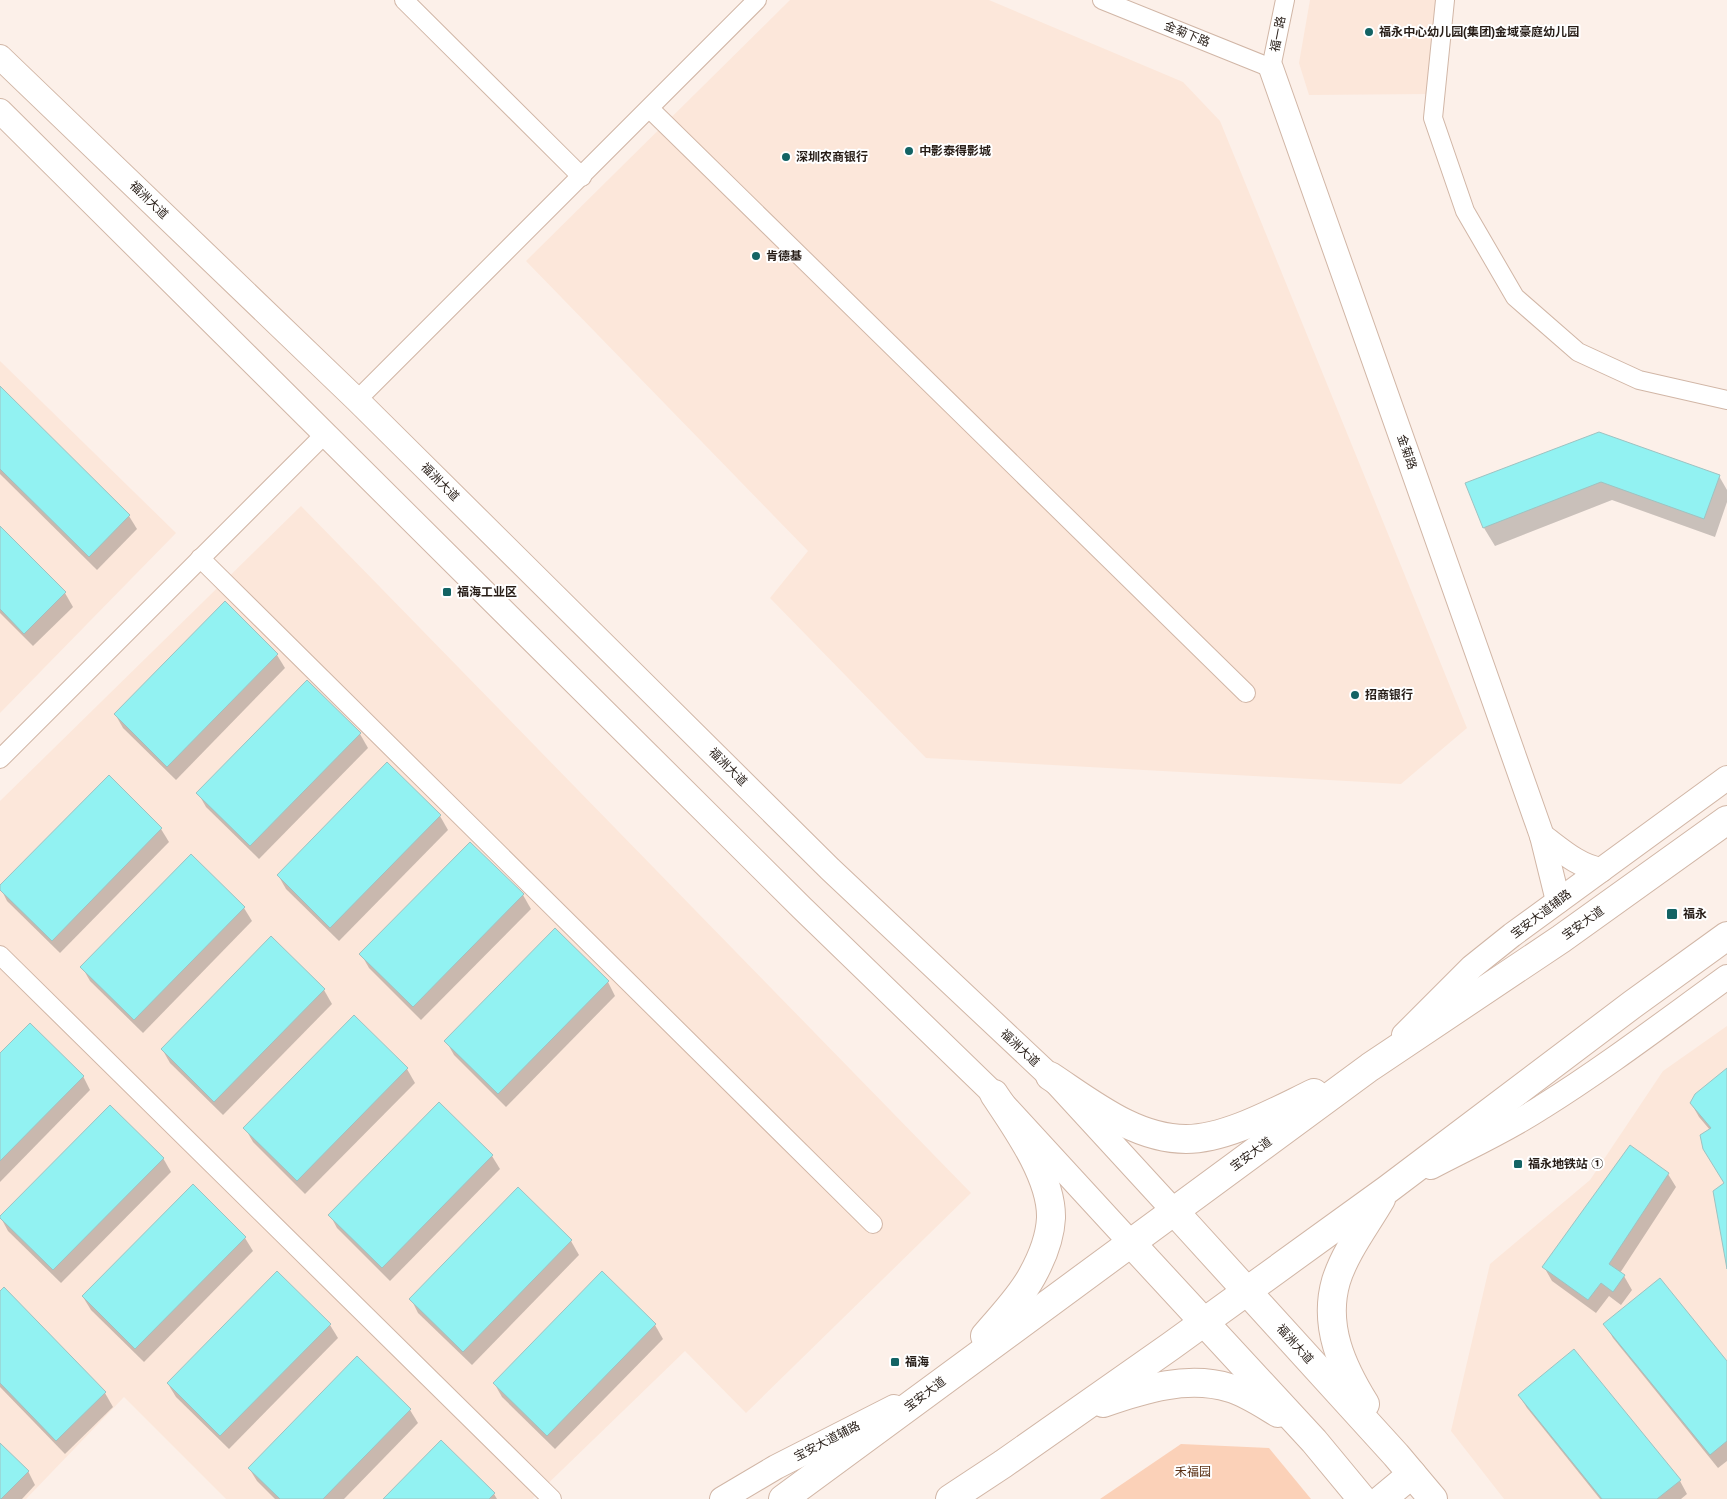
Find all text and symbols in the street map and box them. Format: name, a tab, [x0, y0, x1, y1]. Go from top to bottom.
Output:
street label: 福一路	[1268, 15, 1288, 53]
street label: 金菊下路	[1162, 19, 1212, 49]
place label: 福永中心幼儿园(集团)金域豪庭幼儿园	[1379, 25, 1579, 39]
marker: 福永中心幼儿园(集团)金域豪庭幼儿园	[1363, 26, 1375, 38]
place label: 中影泰得影城	[919, 144, 991, 158]
marker: 中影泰得影城	[903, 145, 915, 157]
place label: 深圳农商银行	[796, 150, 868, 164]
marker: 深圳农商银行	[780, 151, 792, 163]
street label: 福洲大道	[127, 178, 171, 222]
place label: 肯德基	[766, 249, 802, 263]
marker: 肯德基	[750, 250, 762, 262]
street label: 金菊路	[1395, 433, 1419, 471]
street label: 福洲大道	[418, 460, 462, 504]
place label: 福海工业区	[457, 585, 517, 599]
marker: 福海工业区	[441, 586, 453, 598]
place label: 招商银行	[1365, 688, 1413, 702]
marker: 招商银行	[1349, 689, 1361, 701]
street label: 福洲大道	[706, 745, 750, 789]
street label: 宝安大道辅路	[1508, 887, 1574, 941]
street label: 宝安大道	[1559, 903, 1607, 943]
marker: 福永	[1665, 907, 1679, 921]
place label: 福永	[1683, 907, 1707, 921]
street label: 福洲大道	[998, 1027, 1042, 1069]
street label: 宝安大道	[1227, 1134, 1275, 1174]
place label: 福永地铁站 ①	[1528, 1157, 1603, 1171]
marker: 福永地铁站 ①	[1512, 1158, 1524, 1170]
street label: 福洲大道	[1274, 1321, 1316, 1367]
place label: 福海	[905, 1355, 929, 1369]
marker: 福海	[889, 1356, 901, 1368]
street label: 宝安大道	[902, 1374, 948, 1414]
street label: 宝安大道辅路	[792, 1418, 862, 1464]
park label: 禾福园	[1175, 1465, 1211, 1479]

